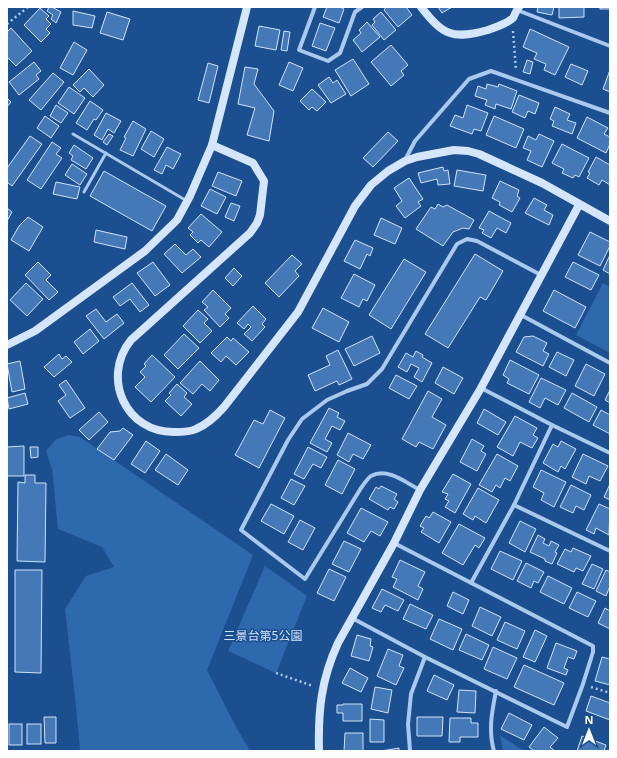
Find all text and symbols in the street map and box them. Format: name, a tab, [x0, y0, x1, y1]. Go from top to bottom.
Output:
park label: 三景台第5公園	[224, 627, 302, 644]
north arrow	[569, 710, 609, 750]
text: N	[585, 712, 593, 727]

